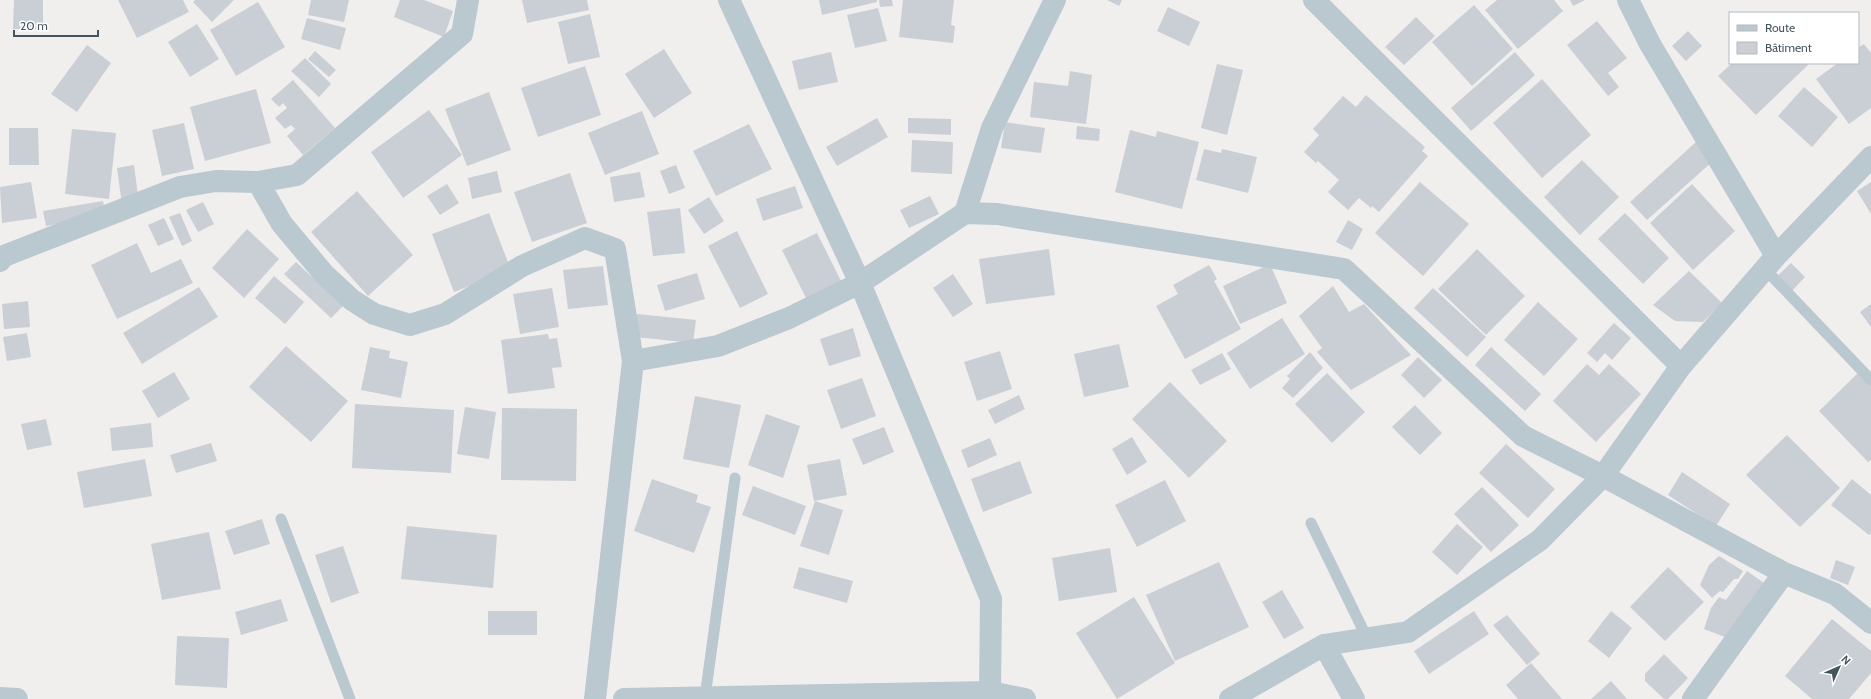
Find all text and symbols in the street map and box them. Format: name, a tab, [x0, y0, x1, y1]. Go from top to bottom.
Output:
scale bar	[14, 12, 98, 38]
legend	[1729, 12, 1859, 64]
text: 20 m	[20, 18, 48, 33]
text: Route	[1765, 20, 1795, 35]
text: Bâtiment	[1765, 40, 1812, 55]
north arrow	[1819, 647, 1859, 687]
text: N	[1838, 652, 1854, 668]

